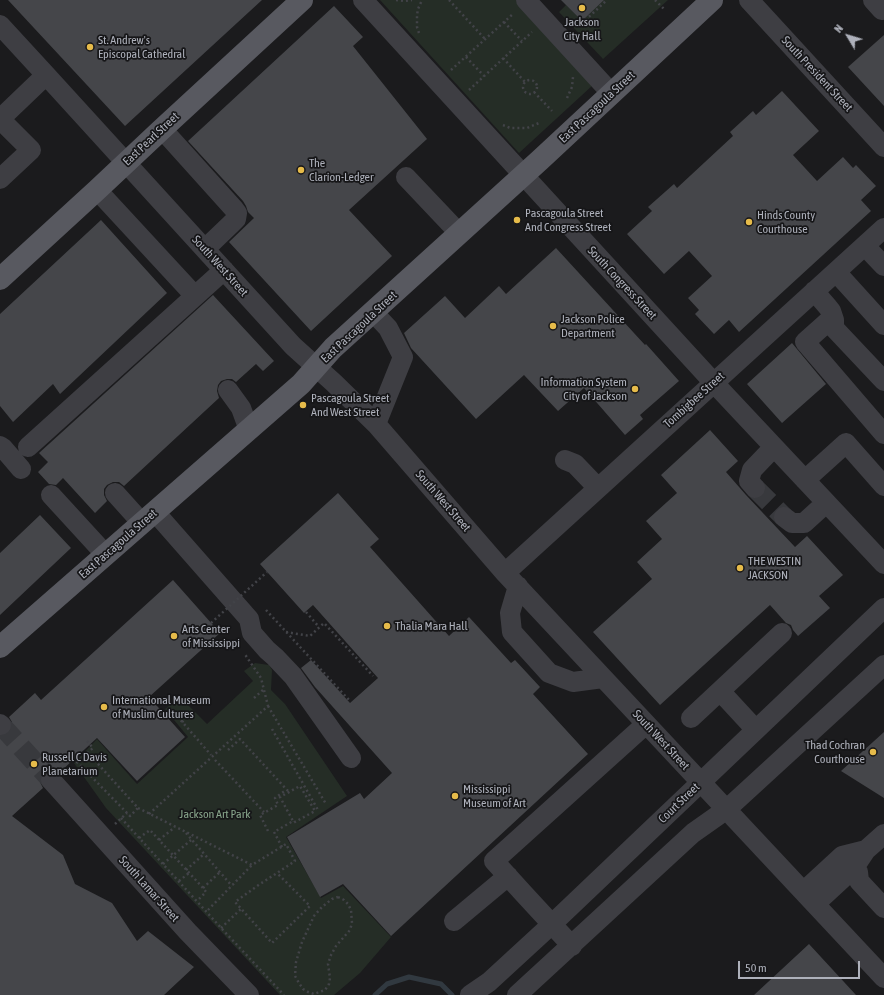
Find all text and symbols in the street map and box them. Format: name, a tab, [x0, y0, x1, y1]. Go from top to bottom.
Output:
marker: Jackson City Hall	[577, 3, 587, 13]
place label: Jackson City Hall	[563, 15, 601, 43]
north arrow	[828, 16, 868, 56]
text: N	[832, 22, 845, 35]
place label: St. Andrew's Episcopal Cathedral	[98, 33, 185, 61]
street label: South President Street	[778, 33, 856, 115]
marker: St. Andrew's Episcopal Cathedral	[85, 42, 95, 52]
street label: East Pascagoula Street	[556, 68, 638, 146]
street label: East Pearl Street	[120, 109, 182, 169]
place label: The Clarion-Ledger	[309, 156, 374, 184]
marker: The Clarion-Ledger	[296, 165, 306, 175]
place label: Pascagoula Street And Congress Street	[525, 206, 611, 234]
place label: Hinds County Courthouse	[757, 208, 815, 236]
marker: Pascagoula Street And Congress Street	[512, 215, 522, 225]
marker: Hinds County Courthouse	[744, 217, 754, 227]
street label: South West Street	[189, 233, 251, 299]
street label: South Congress Street	[584, 243, 660, 323]
street label: East Pascagoula Street	[318, 288, 400, 366]
place label: Jackson Police Department	[561, 312, 625, 340]
marker: Jackson Police Department	[548, 321, 558, 331]
street label: Tombigbee Street	[661, 369, 727, 431]
place label: Information System City of Jackson	[541, 375, 627, 403]
marker: Information System City of Jackson	[630, 384, 640, 394]
place label: Pascagoula Street And West Street	[311, 391, 390, 419]
marker: Pascagoula Street And West Street	[298, 400, 308, 410]
street label: South West Street	[412, 467, 474, 535]
street label: East Pascagoula Street	[76, 506, 160, 582]
place label: THE WESTIN JACKSON	[748, 554, 801, 582]
marker: THE WESTIN JACKSON	[735, 563, 745, 573]
place label: Thalia Mara Hall	[395, 619, 468, 633]
marker: Thalia Mara Hall	[382, 621, 392, 631]
place label: Arts Center of Mississippi	[182, 622, 240, 650]
marker: Arts Center of Mississippi	[169, 631, 179, 641]
place label: International Museum of Muslim Cultures	[112, 693, 211, 721]
marker: International Museum of Muslim Cultures	[99, 702, 109, 712]
street label: South West Street	[630, 707, 692, 773]
place label: Thad Cochran Courthouse	[805, 738, 865, 766]
marker: Thad Cochran Courthouse	[868, 747, 878, 757]
place label: Russell C Davis Planetarium	[42, 750, 107, 778]
marker: Russell C Davis Planetarium	[29, 759, 39, 769]
street label: Court Street	[655, 780, 703, 826]
place label: Mississippi Museum of Art	[463, 782, 526, 810]
marker: Mississippi Museum of Art	[450, 791, 460, 801]
park label: Jackson Art Park	[180, 807, 250, 821]
street label: South Lamar Street	[116, 853, 182, 925]
scale bar	[740, 953, 862, 979]
text: 50 m	[745, 961, 767, 975]

